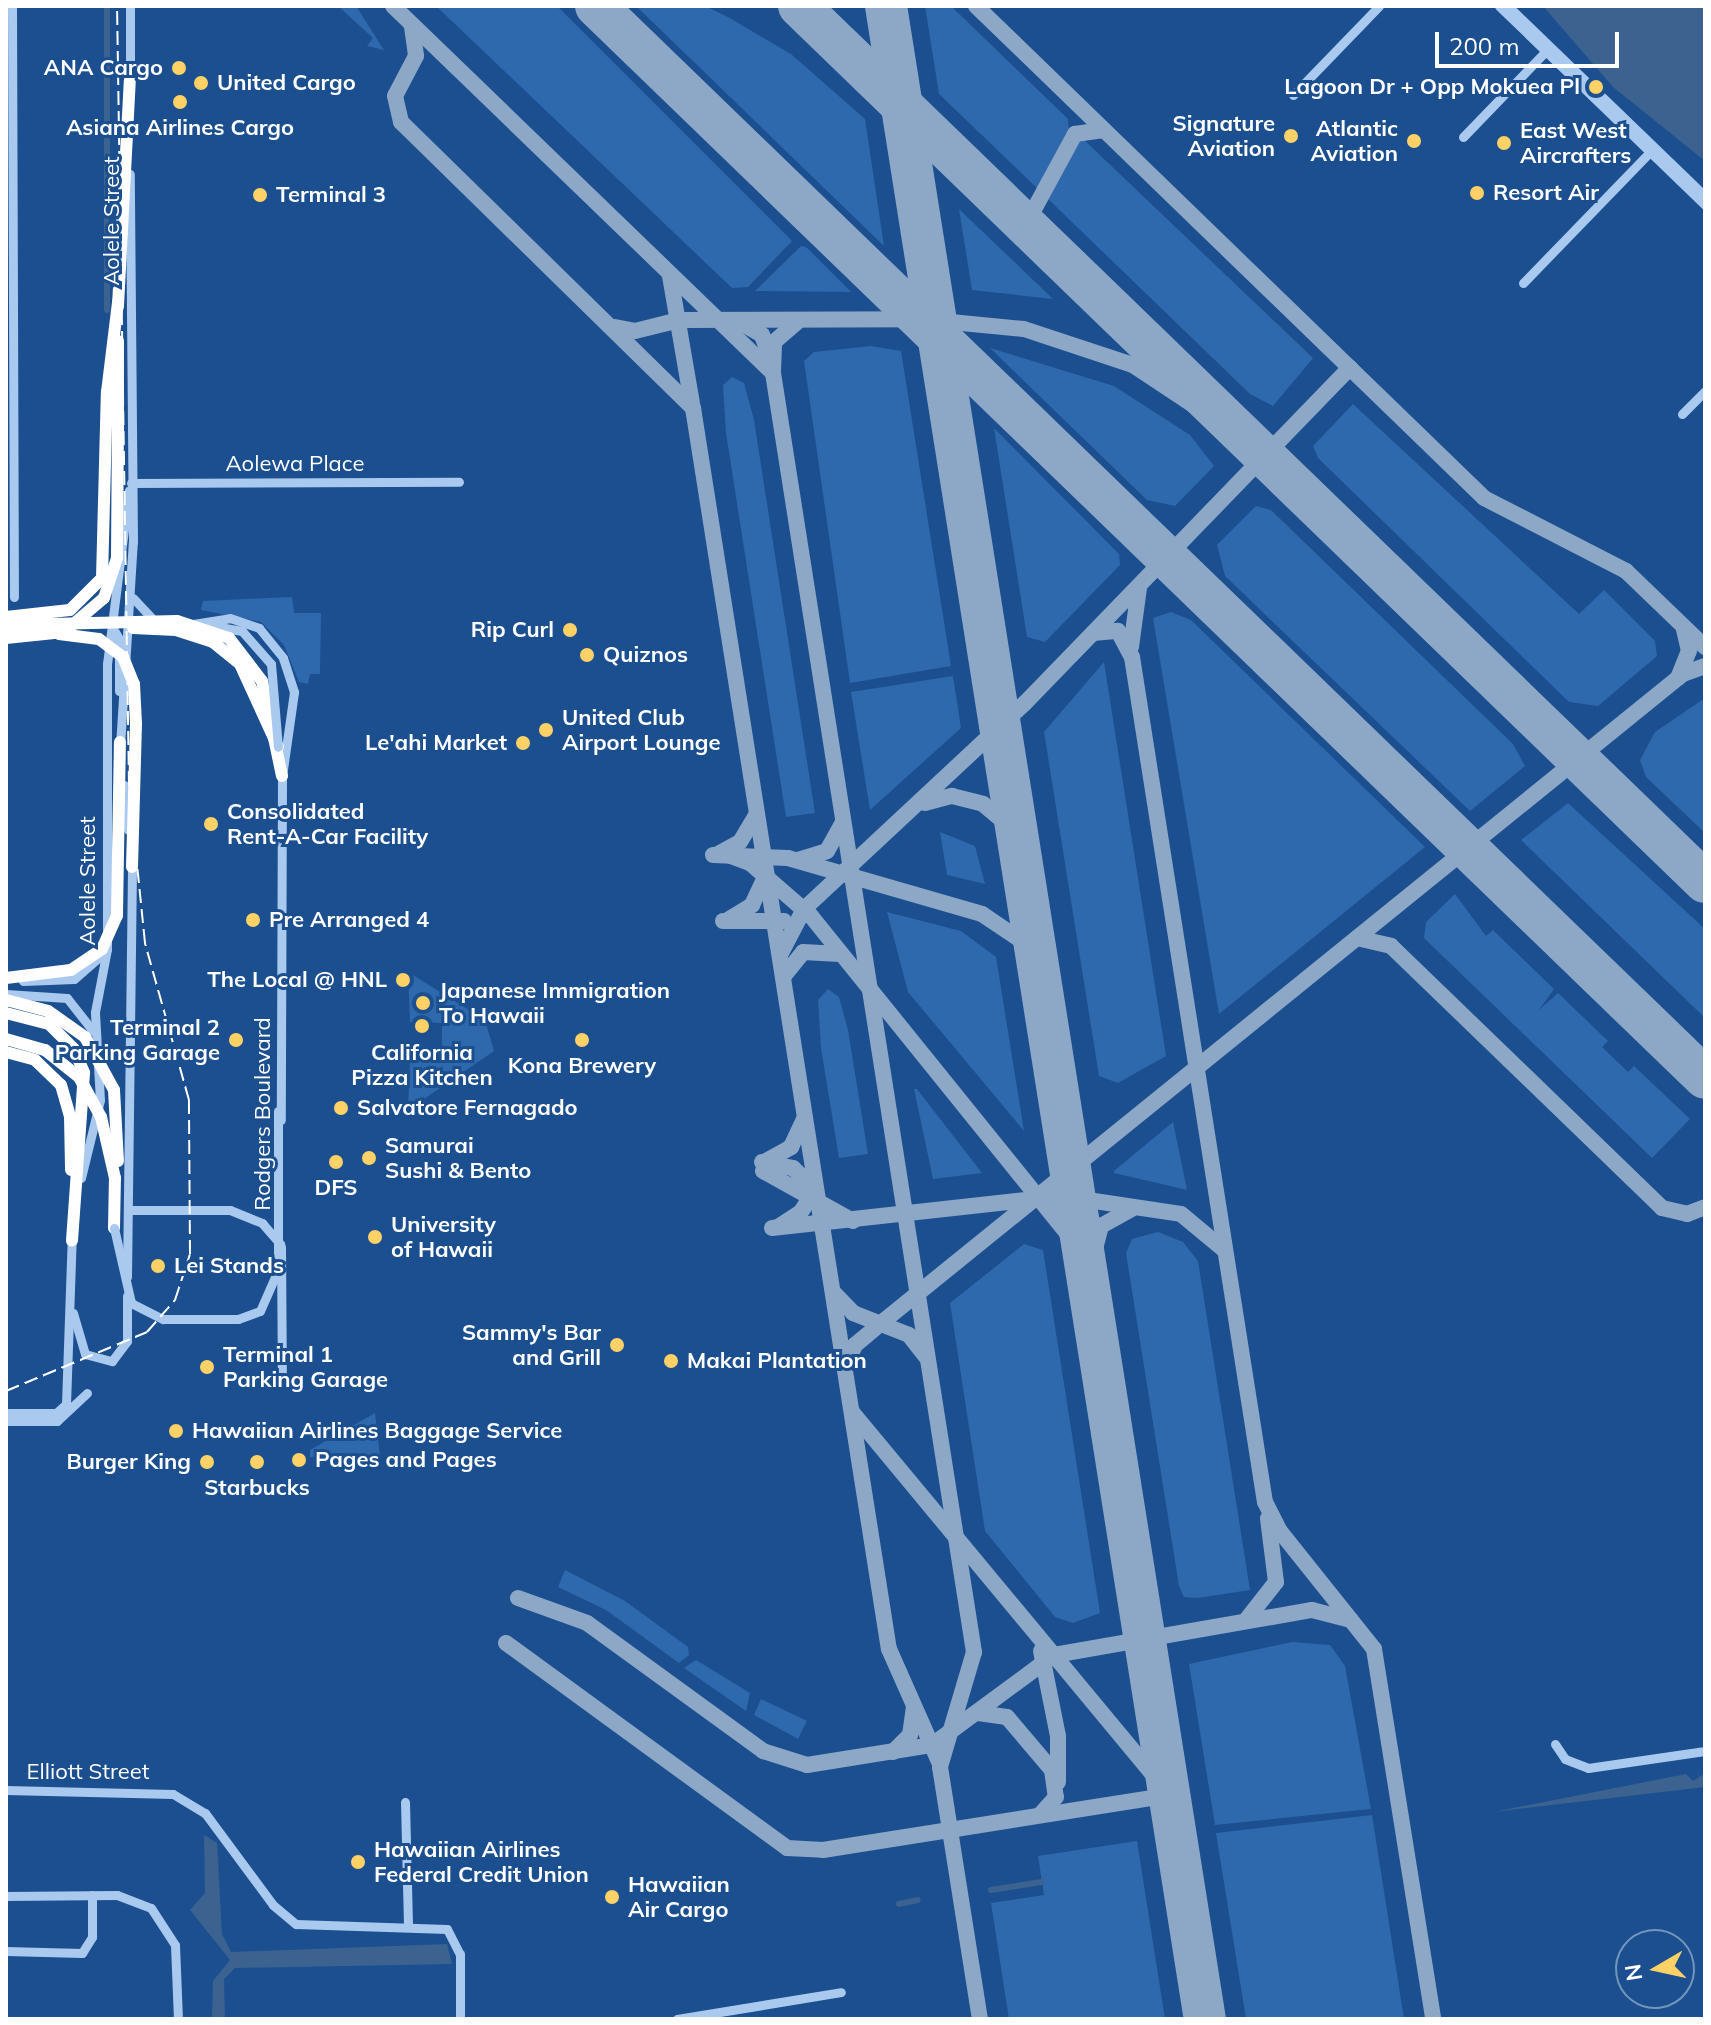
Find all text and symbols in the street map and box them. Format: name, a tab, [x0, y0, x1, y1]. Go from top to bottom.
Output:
scale bar	[1439, 16, 1623, 66]
text: 200 m	[1449, 31, 1520, 61]
place label: ANA Cargo	[44, 55, 163, 81]
marker: ANA Cargo	[170, 59, 188, 77]
place label: United Cargo	[217, 70, 356, 96]
marker: United Cargo	[192, 74, 210, 92]
place label: Lagoon Dr + Opp Mokuea Pl	[1284, 74, 1580, 100]
marker: Lagoon Dr + Opp Mokuea Pl	[1587, 78, 1605, 96]
marker: Asiana Airlines Cargo	[171, 93, 189, 111]
place label: Signature Aviation	[1173, 110, 1275, 162]
place label: Asiana Airlines Cargo	[66, 115, 294, 141]
place label: Atlantic Aviation	[1310, 115, 1398, 166]
place label: East West Aircrafters	[1520, 117, 1631, 168]
marker: Signature Aviation	[1282, 127, 1300, 145]
marker: Atlantic Aviation	[1405, 132, 1423, 150]
marker: East West Aircrafters	[1495, 134, 1513, 152]
street label: Aolele Street	[99, 156, 125, 286]
place label: Resort Air	[1493, 180, 1599, 206]
place label: Terminal 3	[276, 182, 386, 208]
marker: Resort Air	[1468, 184, 1486, 202]
marker: Terminal 3	[251, 186, 269, 204]
street label: Aolewa Place	[226, 451, 364, 477]
place label: Rip Curl	[471, 617, 554, 643]
marker: Rip Curl	[561, 621, 579, 639]
place label: Quiznos	[603, 642, 688, 668]
marker: Quiznos	[578, 646, 596, 664]
place label: United Club Airport Lounge	[562, 704, 721, 756]
marker: United Club Airport Lounge	[537, 721, 555, 739]
place label: Le'ahi Market	[365, 730, 507, 756]
marker: Le'ahi Market	[514, 734, 532, 752]
place label: Consolidated Rent-A-Car Facility	[227, 798, 428, 850]
marker: Consolidated Rent-A-Car Facility	[202, 815, 220, 833]
street label: Aolele Street	[75, 816, 101, 946]
place label: Pre Arranged 4	[269, 907, 429, 933]
marker: Pre Arranged 4	[244, 911, 262, 929]
place label: The Local @ HNL	[207, 967, 387, 993]
marker: The Local @ HNL	[394, 971, 412, 989]
place label: Japanese Immigration To Hawaii	[439, 977, 670, 1028]
marker: Japanese Immigration To Hawaii	[414, 994, 432, 1012]
place label: Terminal 2 Parking Garage	[55, 1014, 220, 1066]
street label: Rodgers Boulevard	[250, 1017, 276, 1211]
marker: California Pizza Kitchen	[413, 1017, 431, 1035]
marker: Terminal 2 Parking Garage	[227, 1031, 245, 1049]
marker: Kona Brewery	[573, 1031, 591, 1049]
place label: California Pizza Kitchen	[351, 1039, 493, 1090]
place label: Kona Brewery	[508, 1053, 656, 1079]
place label: Salvatore Fernagado	[357, 1095, 578, 1121]
marker: Salvatore Fernagado	[332, 1099, 350, 1117]
place label: Samurai Sushi & Bento	[385, 1132, 531, 1184]
marker: Samurai Sushi & Bento	[360, 1149, 378, 1167]
marker: DFS	[327, 1153, 345, 1171]
place label: DFS	[314, 1175, 358, 1201]
place label: University of Hawaii	[391, 1211, 496, 1262]
marker: University of Hawaii	[366, 1228, 384, 1246]
place label: Lei Stands	[174, 1253, 284, 1279]
marker: Lei Stands	[149, 1257, 167, 1275]
place label: Sammy's Bar and Grill	[462, 1319, 601, 1370]
marker: Sammy's Bar and Grill	[608, 1336, 626, 1354]
place label: Terminal 1 Parking Garage	[223, 1341, 388, 1392]
place label: Makai Plantation	[687, 1348, 867, 1374]
marker: Makai Plantation	[662, 1352, 680, 1370]
marker: Terminal 1 Parking Garage	[198, 1358, 216, 1376]
place label: Hawaiian Airlines Baggage Service	[192, 1418, 562, 1444]
marker: Hawaiian Airlines Baggage Service	[167, 1422, 185, 1440]
place label: Pages and Pages	[315, 1447, 497, 1473]
place label: Burger King	[66, 1449, 191, 1475]
marker: Pages and Pages	[290, 1451, 308, 1469]
marker: Burger King	[198, 1453, 216, 1471]
marker: Starbucks	[248, 1453, 266, 1471]
place label: Starbucks	[204, 1475, 310, 1501]
street label: Elliott Street	[27, 1759, 149, 1785]
place label: Hawaiian Airlines Federal Credit Union	[374, 1836, 589, 1888]
marker: Hawaiian Airlines Federal Credit Union	[349, 1853, 367, 1871]
place label: Hawaiian Air Cargo	[628, 1871, 730, 1922]
marker: Hawaiian Air Cargo	[603, 1888, 621, 1906]
north arrow	[1615, 1929, 1695, 2009]
text: N	[1618, 1962, 1648, 1983]

